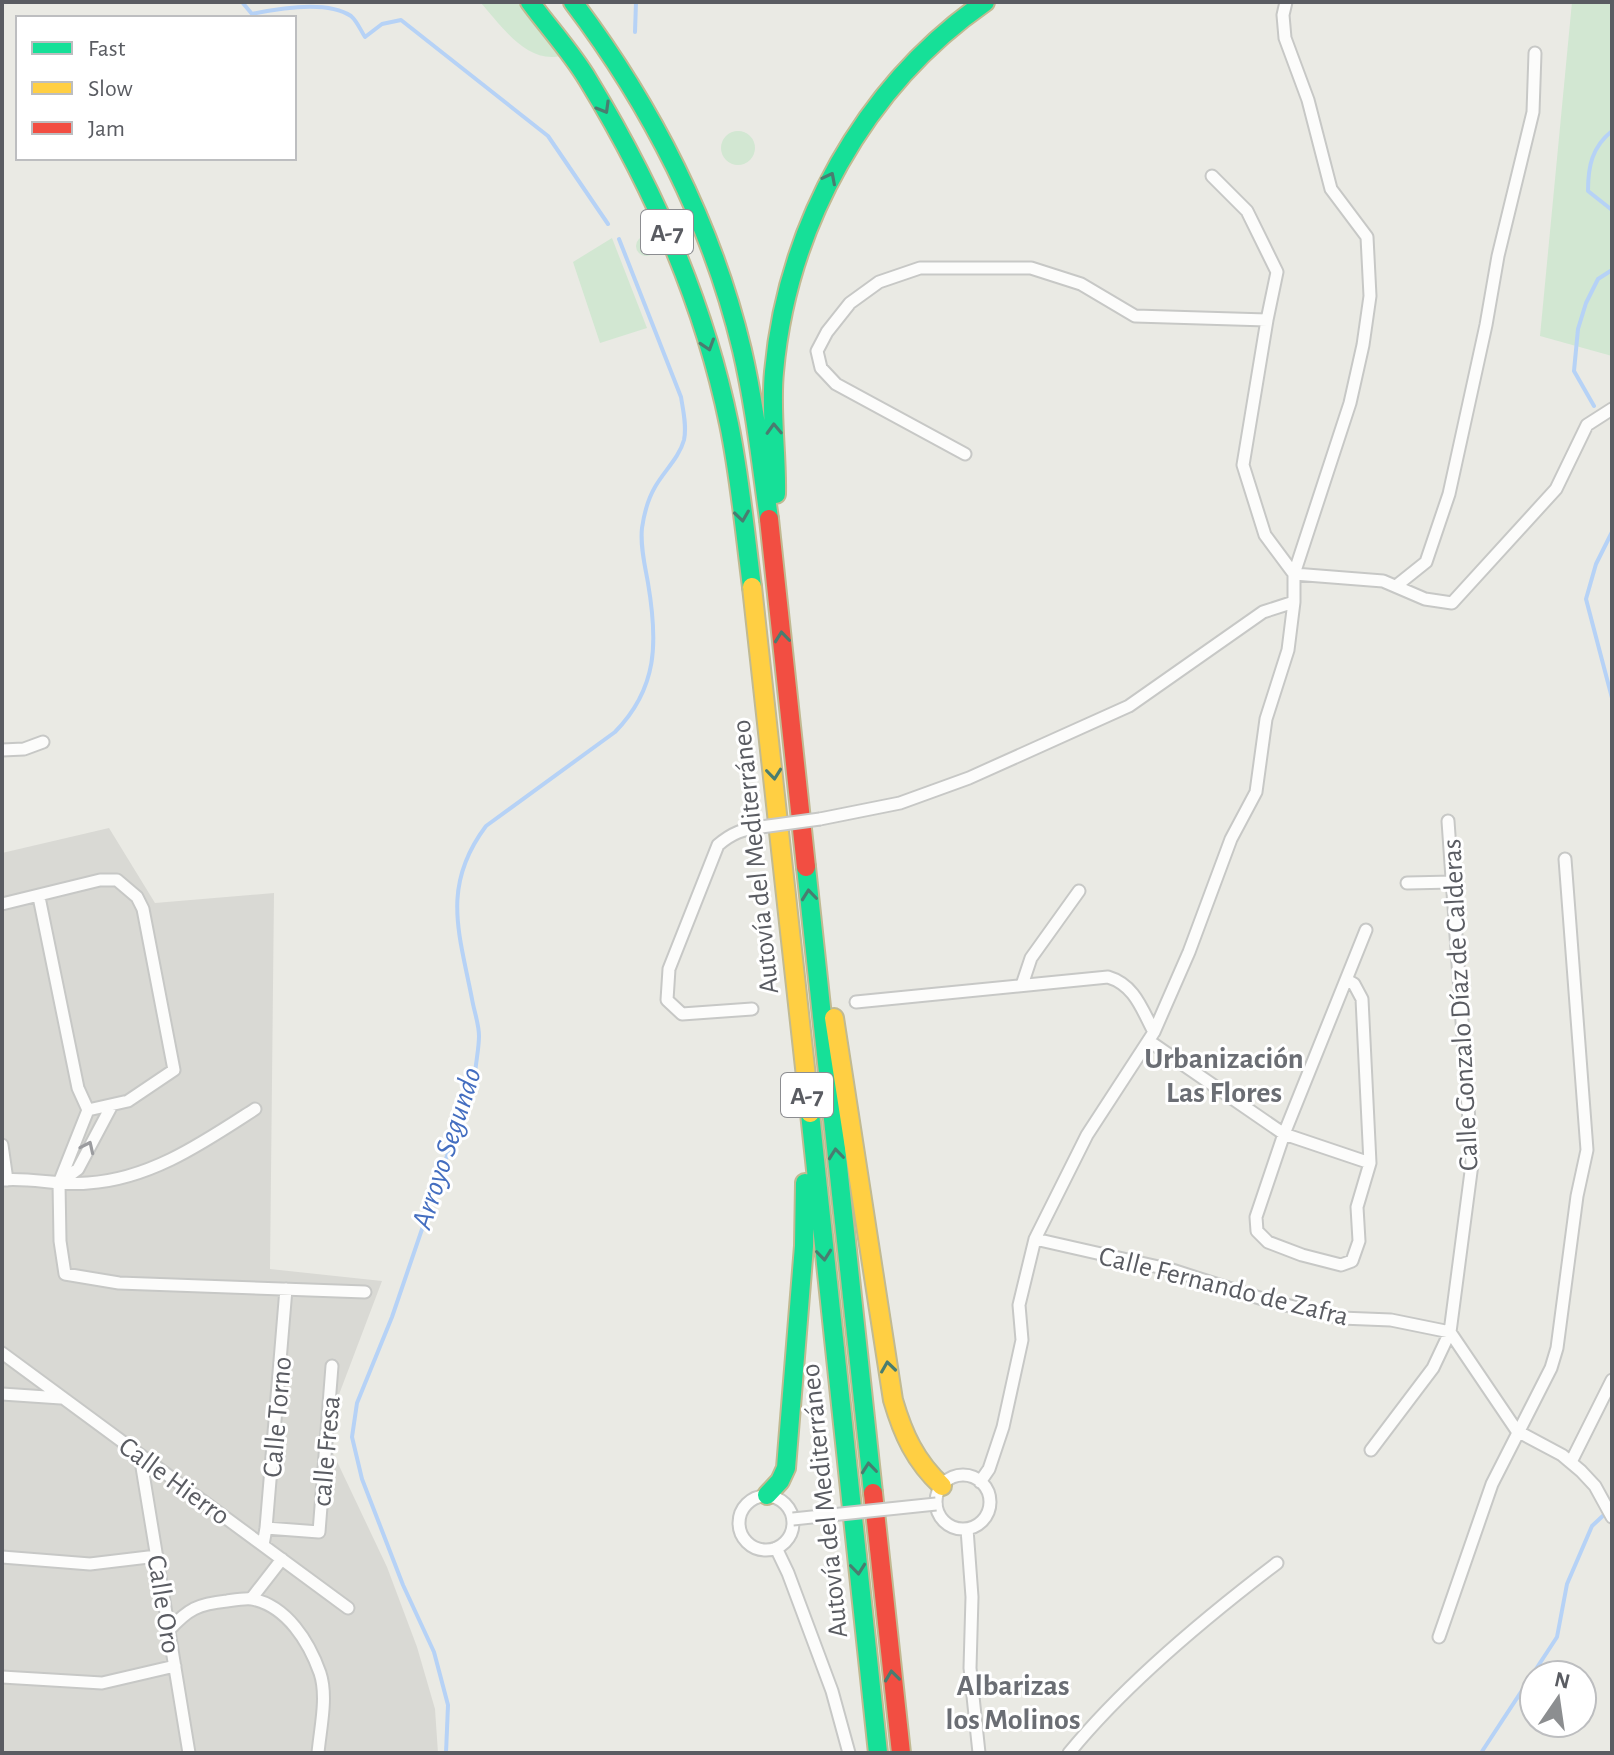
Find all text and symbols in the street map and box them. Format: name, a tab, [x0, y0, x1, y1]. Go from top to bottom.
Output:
legend	[16, 16, 296, 160]
text: Fast	[88, 37, 126, 61]
text: Slow	[88, 77, 133, 101]
one-way arrow	[594, 99, 610, 114]
text: Jam	[88, 117, 125, 141]
one-way arrow	[820, 171, 835, 186]
road number: A-7	[641, 210, 693, 254]
one-way arrow	[699, 338, 715, 352]
one-way arrow	[765, 422, 782, 435]
one-way arrow	[733, 509, 750, 523]
one-way arrow	[773, 630, 790, 643]
street label: Autovía del Mediterráneo	[728, 718, 784, 995]
one-way arrow	[765, 768, 782, 781]
street label: Calle Gonzalo Díaz de Calderas	[1438, 838, 1484, 1172]
one-way arrow	[801, 888, 818, 901]
district label: Urbanización Las Flores	[1144, 1044, 1304, 1108]
water label: Arroyo Segundo	[406, 1064, 487, 1234]
road number: A-7	[781, 1073, 833, 1117]
one-way arrow	[79, 1141, 95, 1155]
one-way arrow	[828, 1147, 845, 1160]
street label: Calle Fernando de Zafra	[1096, 1242, 1351, 1332]
one-way arrow	[816, 1249, 833, 1262]
street label: Calle Torno	[259, 1355, 297, 1479]
one-way arrow	[880, 1361, 897, 1374]
street label: Autovía del Mediterráneo	[797, 1362, 853, 1639]
street label: calle Fresa	[308, 1395, 346, 1508]
street label: Calle Hierro	[113, 1432, 234, 1531]
one-way arrow	[860, 1461, 877, 1474]
street label: Calle Oro	[141, 1553, 185, 1656]
one-way arrow	[849, 1563, 866, 1576]
north arrow	[1518, 1659, 1598, 1739]
text: N	[1552, 1668, 1572, 1693]
one-way arrow	[883, 1669, 900, 1682]
district label: Albarizas los Molinos	[946, 1671, 1080, 1735]

